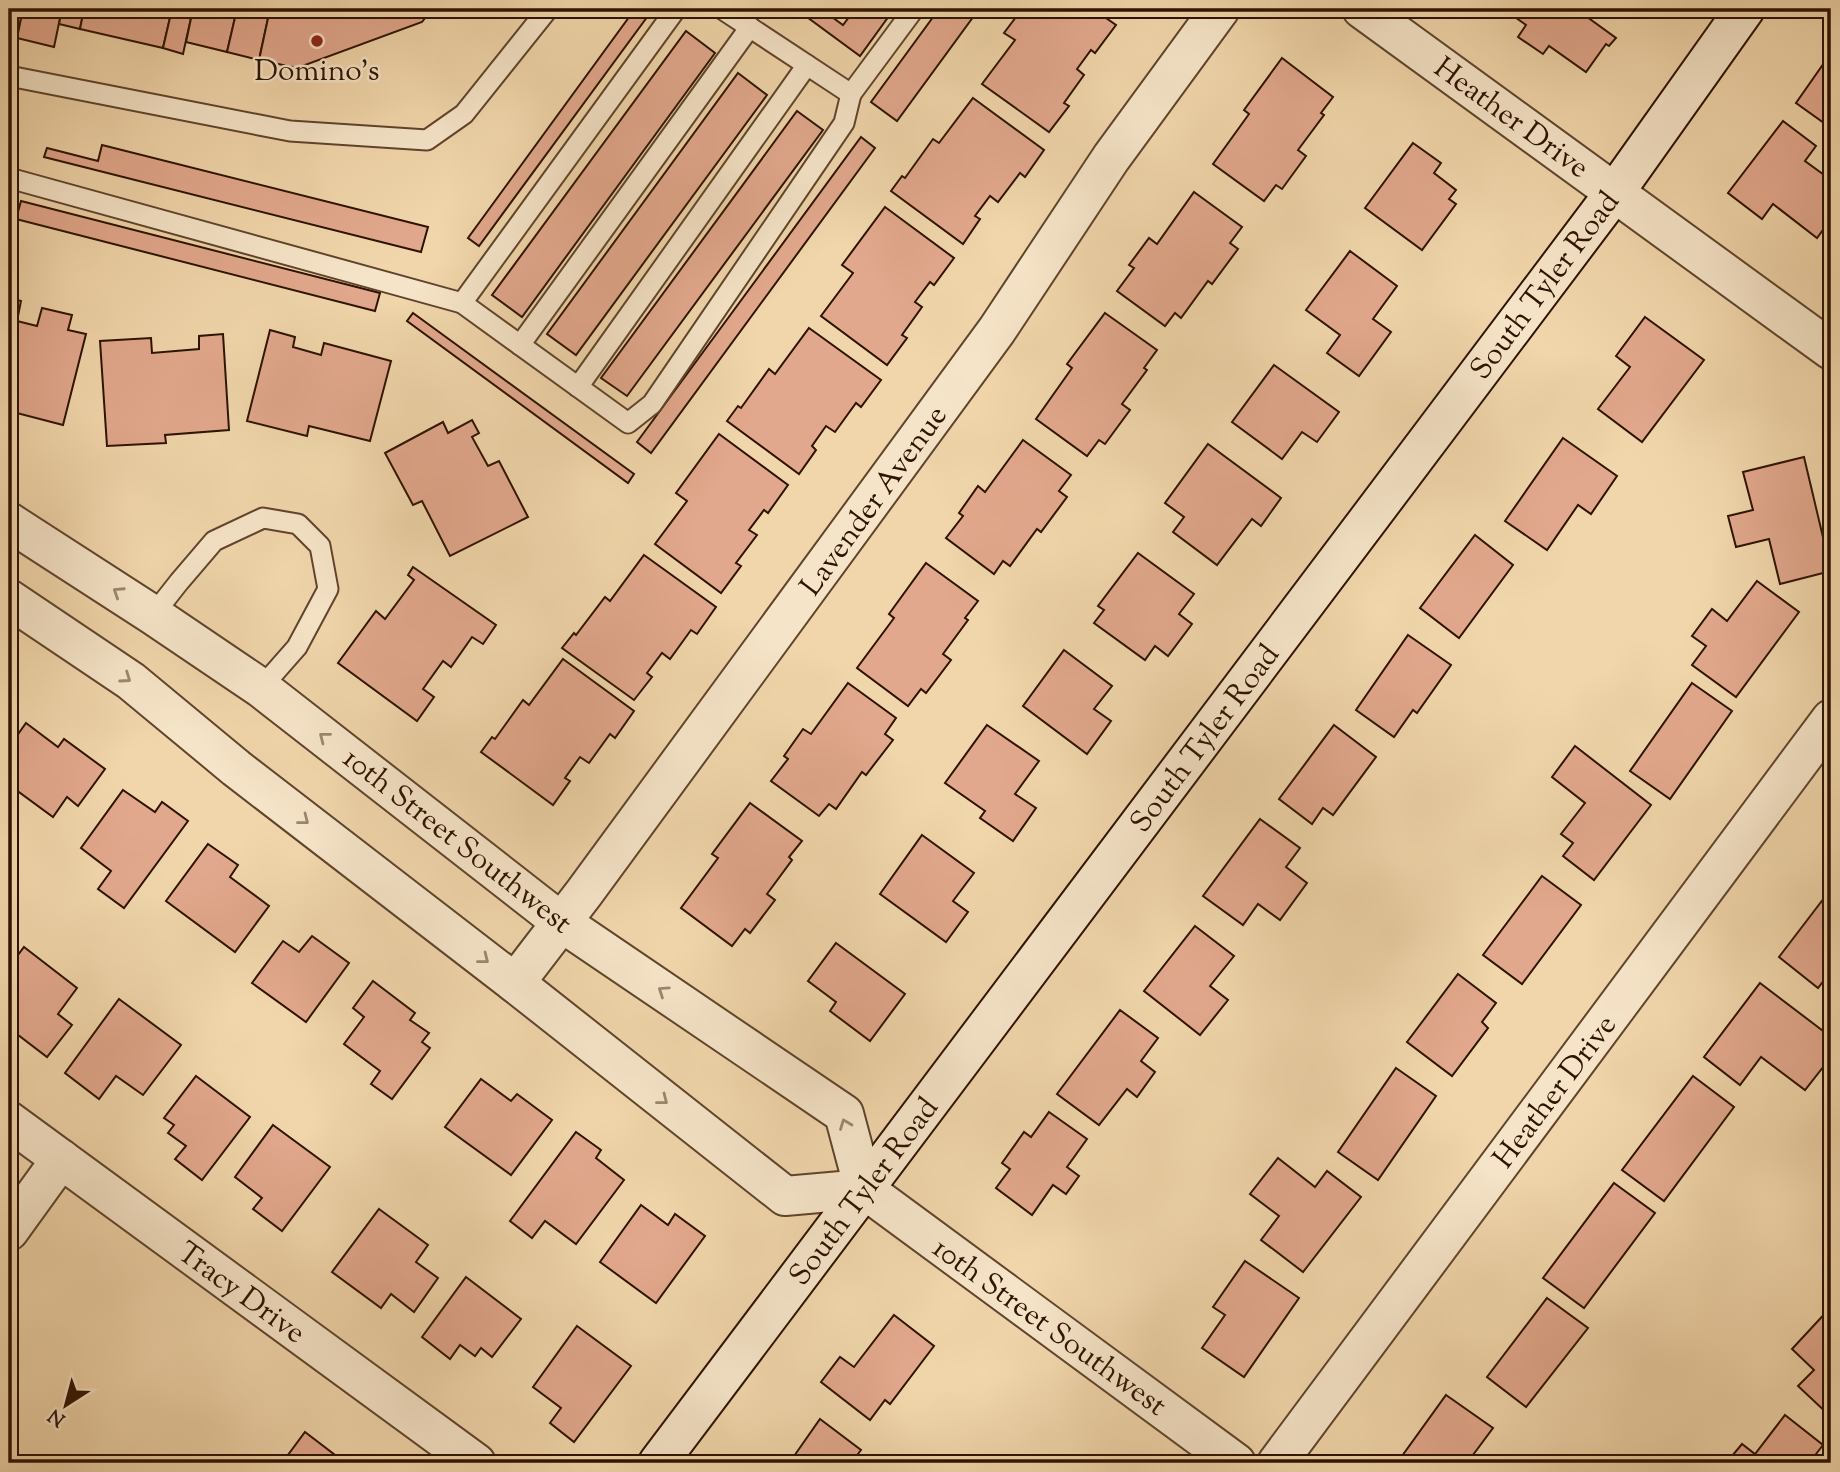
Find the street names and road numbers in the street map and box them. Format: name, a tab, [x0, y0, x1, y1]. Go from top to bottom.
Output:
street label: Heather Drive	[1424, 48, 1597, 190]
street label: South Tyler Road	[1461, 183, 1631, 390]
street label: Lavender Avenue	[791, 397, 959, 606]
street label: South Tyler Road	[1121, 636, 1291, 843]
street label: 10th Street Southwest	[333, 739, 580, 945]
street label: Heather Drive	[1484, 1007, 1628, 1178]
street label: South Tyler Road	[780, 1089, 950, 1296]
street label: 10th Street Southwest	[922, 1228, 1175, 1428]
street label: Tracy Drive	[167, 1233, 314, 1355]

